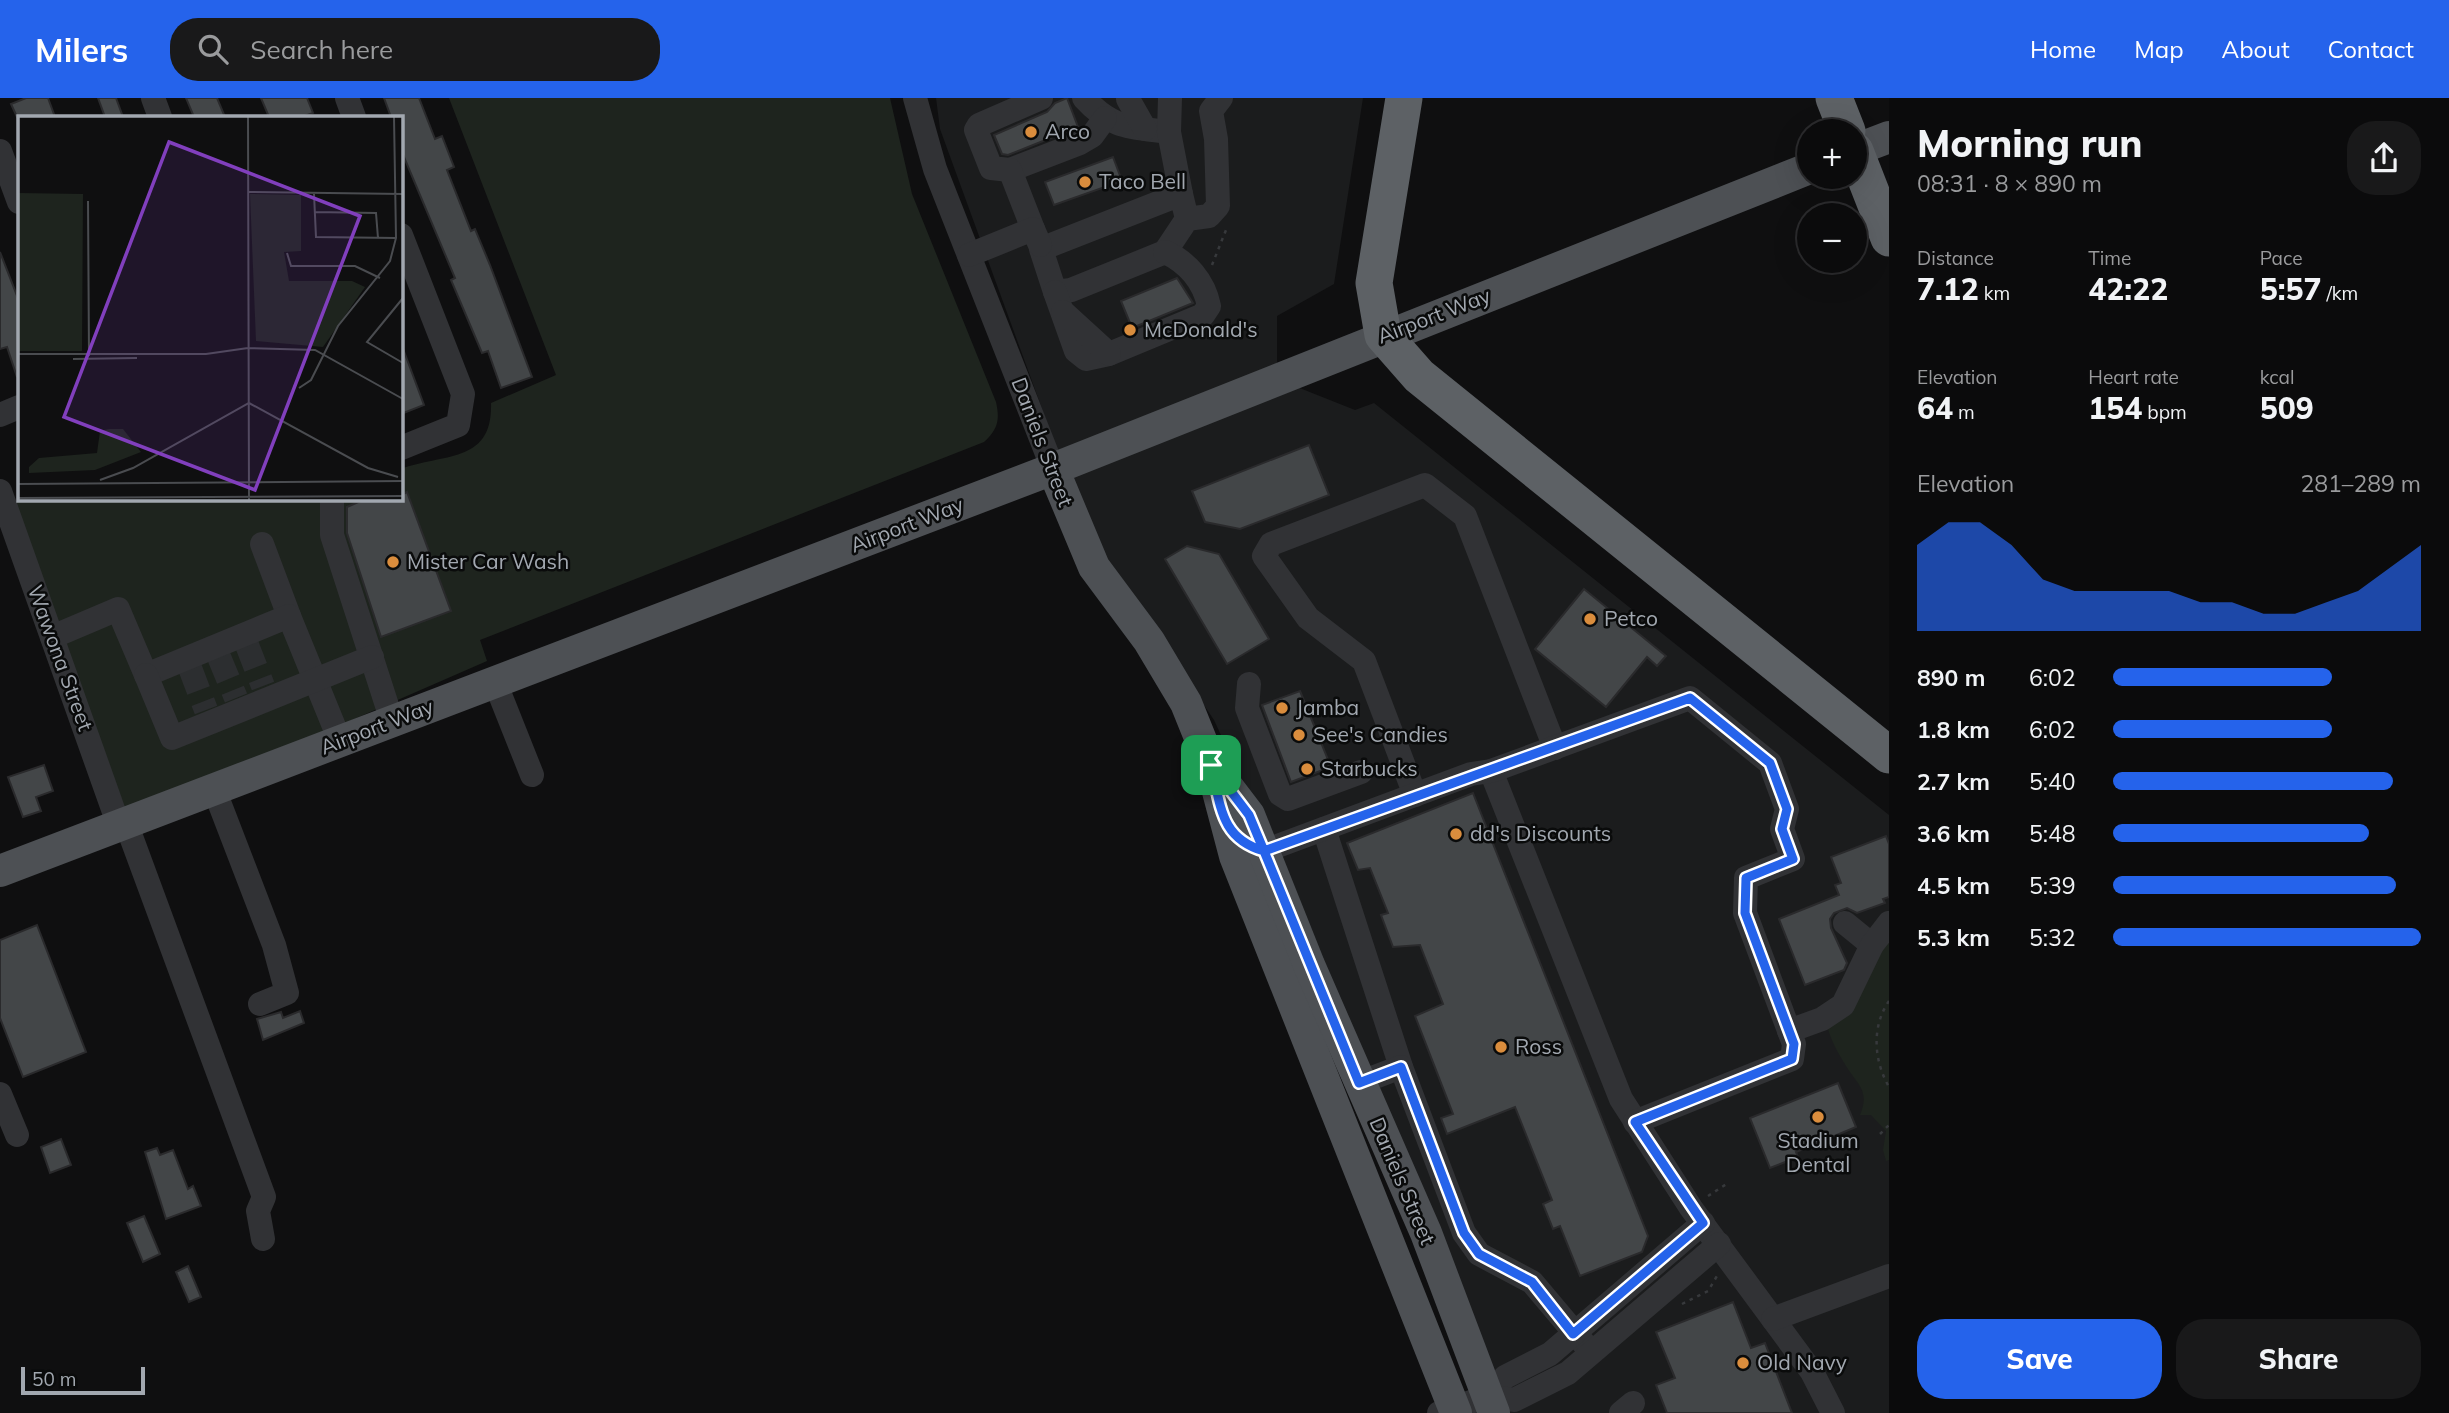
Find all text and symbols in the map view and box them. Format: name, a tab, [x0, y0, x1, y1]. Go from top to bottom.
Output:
search box	[170, 18, 660, 81]
text: Milers	[35, 29, 128, 70]
icon: search	[194, 30, 232, 68]
text: Search here	[250, 33, 393, 66]
text: Home	[2030, 34, 2096, 64]
text: Map	[2134, 34, 2184, 64]
text: About	[2222, 34, 2290, 64]
text: Contact	[2328, 34, 2414, 64]
inset map	[18, 116, 402, 500]
place label: Arco	[1045, 118, 1090, 144]
map controls	[1797, 119, 1867, 273]
button: +	[1797, 119, 1867, 189]
text: Morning run	[1917, 119, 2143, 167]
button: share	[2347, 121, 2421, 195]
marker: Arco	[1023, 124, 1039, 140]
place label: Taco Bell	[1099, 168, 1186, 194]
text: 08:31 · 8 × 890 m	[1917, 169, 2102, 198]
marker: Taco Bell	[1077, 174, 1093, 190]
button: −	[1797, 203, 1867, 273]
text: Distance	[1917, 246, 1994, 270]
text: Time	[2088, 246, 2131, 270]
text: Pace	[2260, 246, 2303, 270]
text: 7.12	[1917, 270, 1979, 308]
text: 42:22	[2088, 270, 2168, 308]
text: 5:57	[2260, 270, 2321, 308]
text: km	[1979, 281, 2010, 305]
text: /km	[2321, 281, 2358, 305]
street label: Airport Way	[1373, 282, 1494, 349]
place label: McDonald's	[1144, 316, 1258, 342]
marker: McDonald's	[1122, 322, 1138, 338]
text: Elevation	[1917, 365, 1997, 389]
text: Heart rate	[2088, 365, 2179, 389]
text: kcal	[2260, 365, 2294, 389]
street label: Daniels Street	[1006, 374, 1079, 510]
text: 64	[1917, 389, 1953, 427]
text: 154	[2088, 389, 2142, 427]
text: 509	[2260, 389, 2314, 427]
text: m	[1953, 400, 1975, 424]
text: bpm	[2142, 400, 2187, 424]
text: Elevation	[1917, 469, 2014, 498]
text: 281–289 m	[2300, 469, 2421, 498]
street label: Airport Way	[846, 491, 967, 558]
place label: Mister Car Wash	[407, 548, 569, 574]
marker: Mister Car Wash	[385, 554, 401, 570]
street label: Wawona Street	[23, 581, 99, 734]
place label: Petco	[1604, 605, 1658, 631]
marker: Petco	[1582, 611, 1598, 627]
text: 890 m	[1917, 663, 1985, 692]
text: 6:02	[2029, 663, 2076, 692]
street label: Airport Way	[316, 693, 437, 760]
place label: Jamba	[1296, 694, 1359, 720]
marker: Jamba	[1274, 700, 1290, 716]
text: 1.8 km	[1917, 715, 1990, 744]
text: 6:02	[2029, 715, 2076, 744]
place label: See's Candies	[1313, 721, 1448, 747]
marker: See's Candies	[1291, 727, 1307, 743]
pin	[1181, 735, 1241, 795]
icon: arrive	[1192, 746, 1230, 784]
place label: Starbucks	[1321, 755, 1418, 781]
marker: Starbucks	[1299, 761, 1315, 777]
text: 2.7 km	[1917, 767, 1990, 796]
text: 5:40	[2029, 767, 2076, 796]
text: 3.6 km	[1917, 819, 1990, 848]
text: 5:48	[2029, 819, 2076, 848]
place label: dd's Discounts	[1470, 820, 1611, 846]
marker: dd's Discounts	[1448, 826, 1464, 842]
text: 4.5 km	[1917, 871, 1990, 900]
text: 5:39	[2029, 871, 2076, 900]
text: 5.3 km	[1917, 923, 1990, 952]
text: 5:32	[2029, 923, 2076, 952]
place label: Ross	[1515, 1033, 1562, 1059]
marker: Ross	[1493, 1039, 1509, 1055]
marker: Stadium Dental	[1810, 1109, 1826, 1125]
street label: Daniels Street	[1364, 1113, 1441, 1248]
place label: Stadium Dental	[1777, 1127, 1859, 1177]
button: Save	[1917, 1319, 2162, 1399]
button: Share	[2176, 1319, 2421, 1399]
place label: Old Navy	[1757, 1349, 1847, 1375]
marker: Old Navy	[1735, 1355, 1751, 1371]
scale bar	[21, 1364, 145, 1396]
text: 50 m	[32, 1367, 76, 1391]

